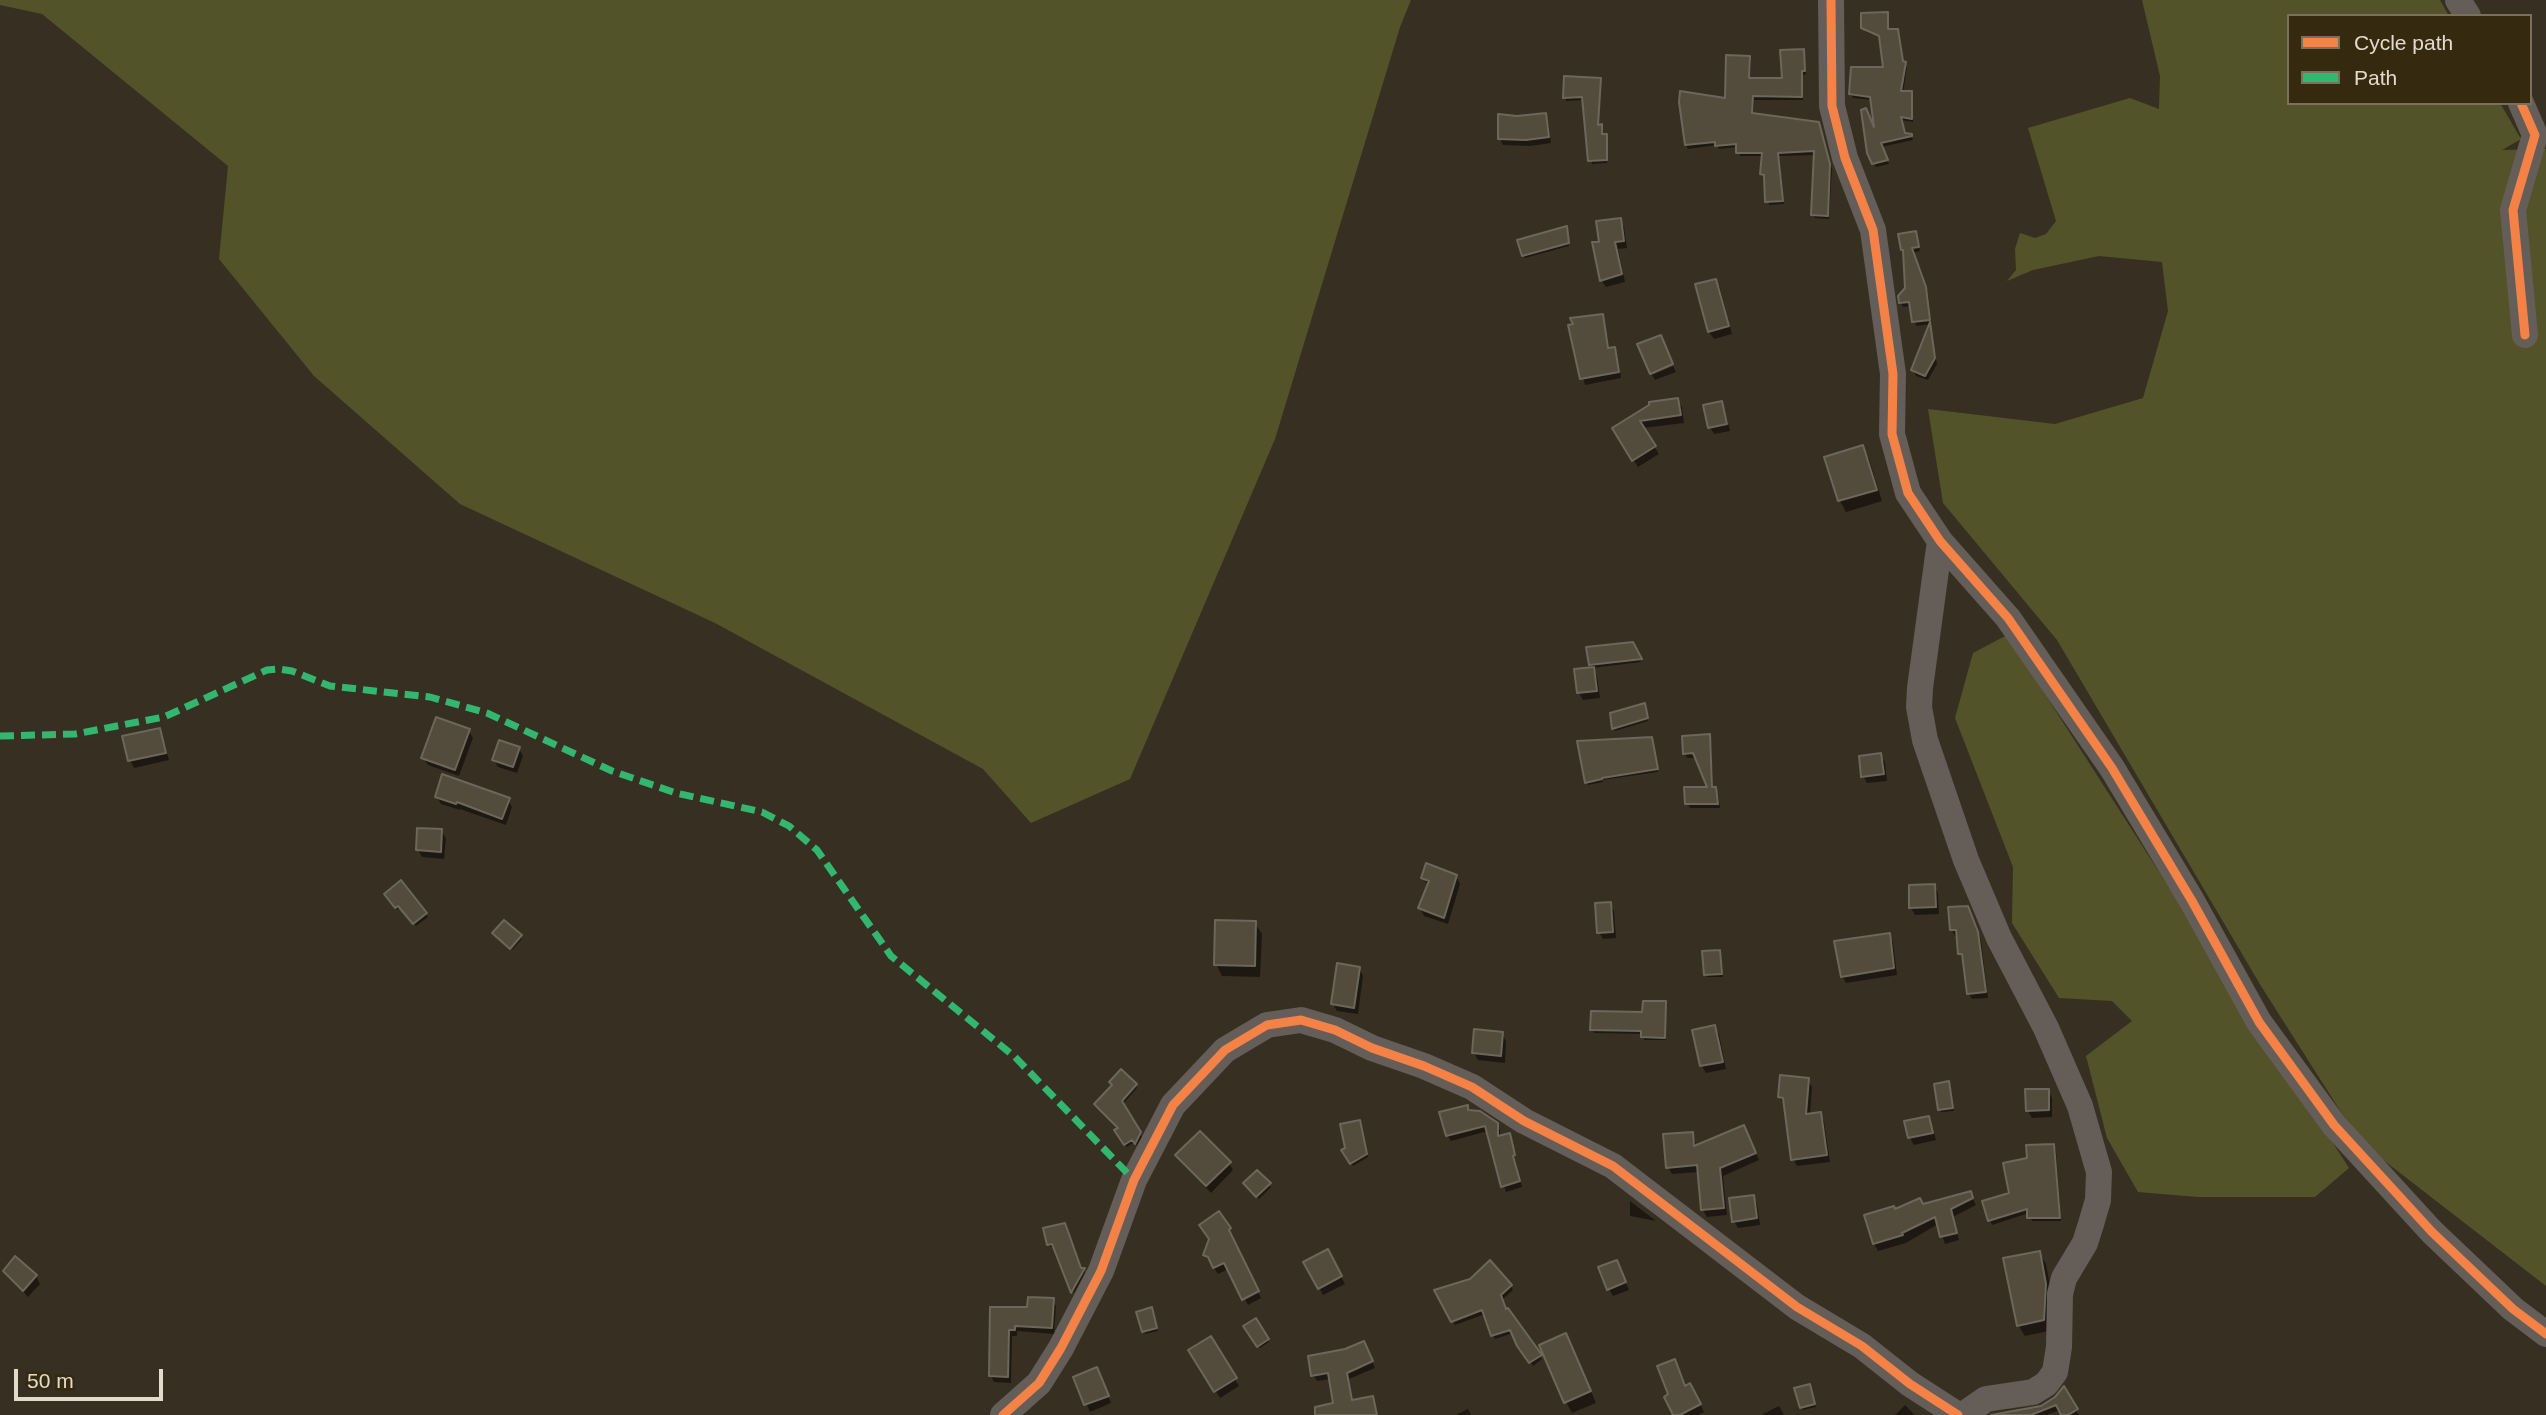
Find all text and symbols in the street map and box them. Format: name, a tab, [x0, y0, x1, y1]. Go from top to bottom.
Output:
legend	[2287, 14, 2532, 105]
text: Cycle path	[2354, 31, 2453, 54]
text: Path	[2354, 66, 2397, 89]
scale bar	[18, 1356, 166, 1400]
text: 50 m	[27, 1369, 74, 1392]

